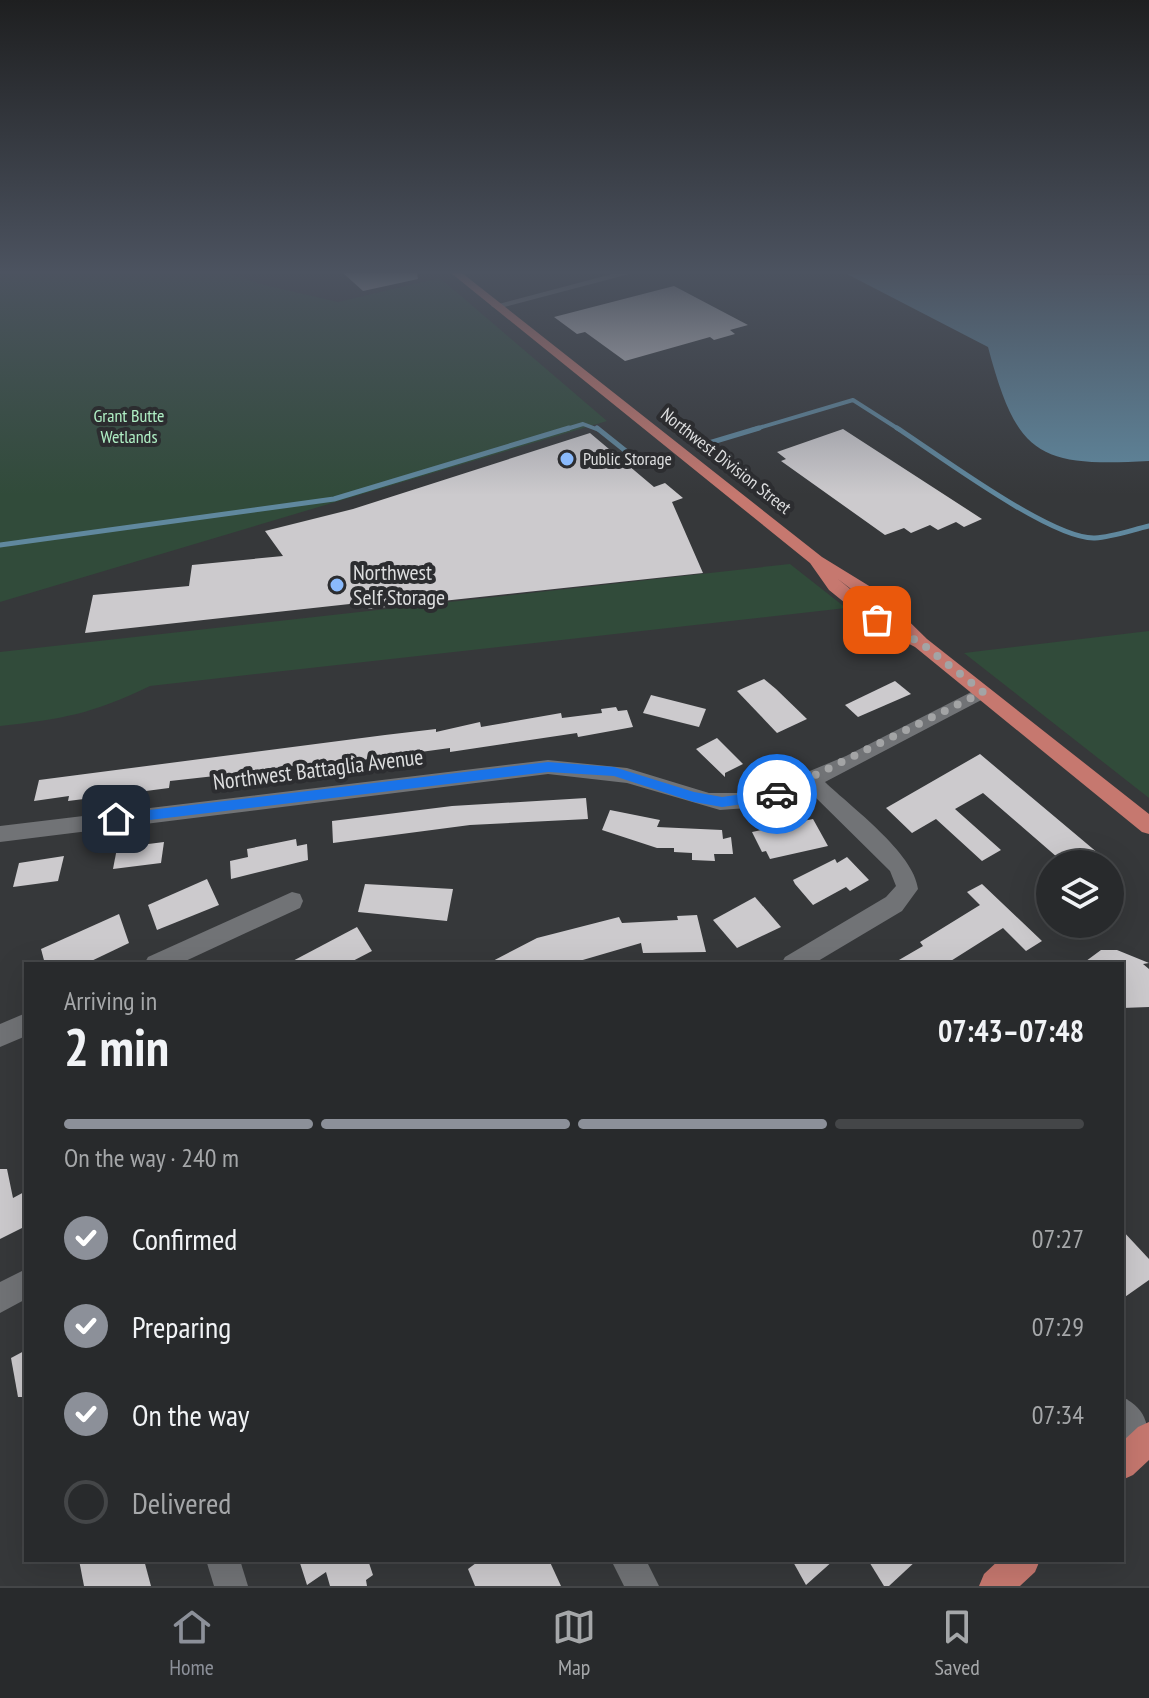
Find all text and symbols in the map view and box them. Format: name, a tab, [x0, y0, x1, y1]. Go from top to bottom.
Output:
street label: Northwest Division Street	[656, 402, 796, 519]
park label: Grant Butte Wetlands	[93, 404, 165, 448]
place label: Public Storage	[583, 447, 672, 470]
marker: Public Storage	[558, 450, 576, 468]
place label: Northwest Self Storage	[353, 558, 445, 611]
marker: Northwest Self Storage	[328, 576, 346, 594]
pin	[843, 586, 911, 654]
icon: bag	[855, 598, 899, 642]
street label: Northwest Battaglia Avenue	[211, 742, 425, 796]
courier	[737, 754, 817, 834]
icon: car	[755, 772, 799, 816]
pin	[82, 785, 150, 853]
icon: home	[94, 797, 138, 841]
map controls	[1036, 850, 1124, 938]
button: layers	[1036, 850, 1124, 938]
text: Arriving in	[64, 984, 157, 1017]
text: 07:43–07:48	[938, 1011, 1084, 1050]
text: 2 min	[64, 1013, 169, 1080]
text: On the way · 240 m	[64, 1141, 239, 1174]
icon: check	[64, 1216, 108, 1260]
text: Confirmed	[132, 1219, 237, 1258]
text: 07:27	[1032, 1222, 1084, 1255]
icon: check	[64, 1304, 108, 1348]
text: Preparing	[132, 1307, 231, 1346]
text: 07:29	[1032, 1310, 1084, 1343]
icon: check	[64, 1392, 108, 1436]
text: On the way	[132, 1395, 249, 1434]
text: 07:34	[1032, 1398, 1084, 1431]
text: Delivered	[132, 1483, 231, 1522]
tab: Home	[169, 1605, 214, 1681]
tab: Map	[552, 1605, 596, 1681]
tab: Saved	[934, 1605, 980, 1681]

